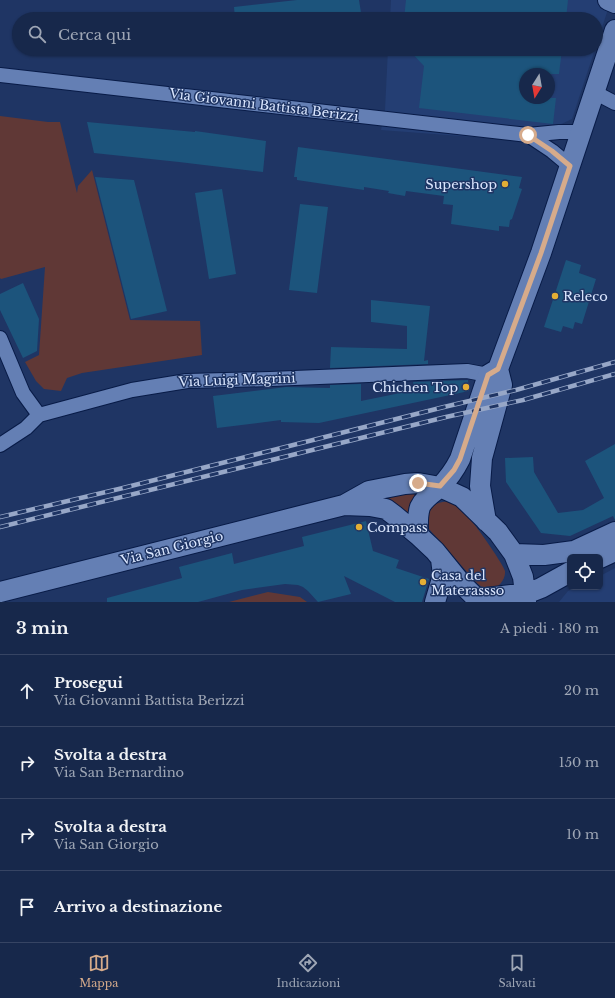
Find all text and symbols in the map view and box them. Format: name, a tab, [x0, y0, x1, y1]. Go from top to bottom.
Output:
search box	[12, 12, 603, 56]
icon: search	[26, 23, 48, 45]
text: Cerca qui	[58, 25, 131, 44]
north arrow	[519, 68, 555, 104]
street label: Via Giovanni Battista Berizzi	[167, 85, 360, 125]
route start	[519, 126, 537, 144]
place label: Supershop	[425, 176, 497, 193]
marker: Supershop	[500, 179, 510, 189]
place label: Releco	[563, 288, 608, 305]
marker: Releco	[550, 291, 560, 301]
street label: Via Luigi Magrini	[177, 369, 296, 391]
place label: Chichen Top	[372, 379, 458, 396]
marker: Chichen Top	[461, 382, 471, 392]
route end	[409, 474, 427, 492]
place label: Compass	[367, 519, 428, 536]
marker: Compass	[354, 522, 364, 532]
street label: Via San Giorgio	[118, 527, 225, 569]
map controls	[567, 554, 603, 590]
button: locate	[567, 554, 603, 590]
place label: Casa del Materassso	[431, 567, 504, 599]
marker: Casa del Materassso	[418, 577, 428, 587]
text: 3 min	[16, 618, 69, 639]
text: A piedi · 180 m	[500, 620, 599, 637]
text: Prosegui	[54, 673, 123, 692]
icon: ahead	[16, 680, 38, 702]
text: 20 m	[564, 682, 599, 699]
text: Via Giovanni Battista Berizzi	[54, 692, 244, 709]
text: Svolta a destra	[54, 745, 167, 764]
icon: right	[16, 752, 38, 774]
text: 150 m	[559, 754, 599, 771]
text: Via San Bernardino	[54, 764, 184, 781]
text: Svolta a destra	[54, 817, 167, 836]
icon: right	[16, 824, 38, 846]
text: 10 m	[566, 826, 599, 843]
text: Via San Giorgio	[54, 836, 159, 853]
icon: arrive	[16, 896, 38, 918]
text: Arrivo a destinazione	[54, 897, 222, 916]
tab: Mappa	[79, 952, 118, 990]
tab: Indicazioni	[277, 952, 340, 990]
tab: Salvati	[499, 952, 536, 990]

